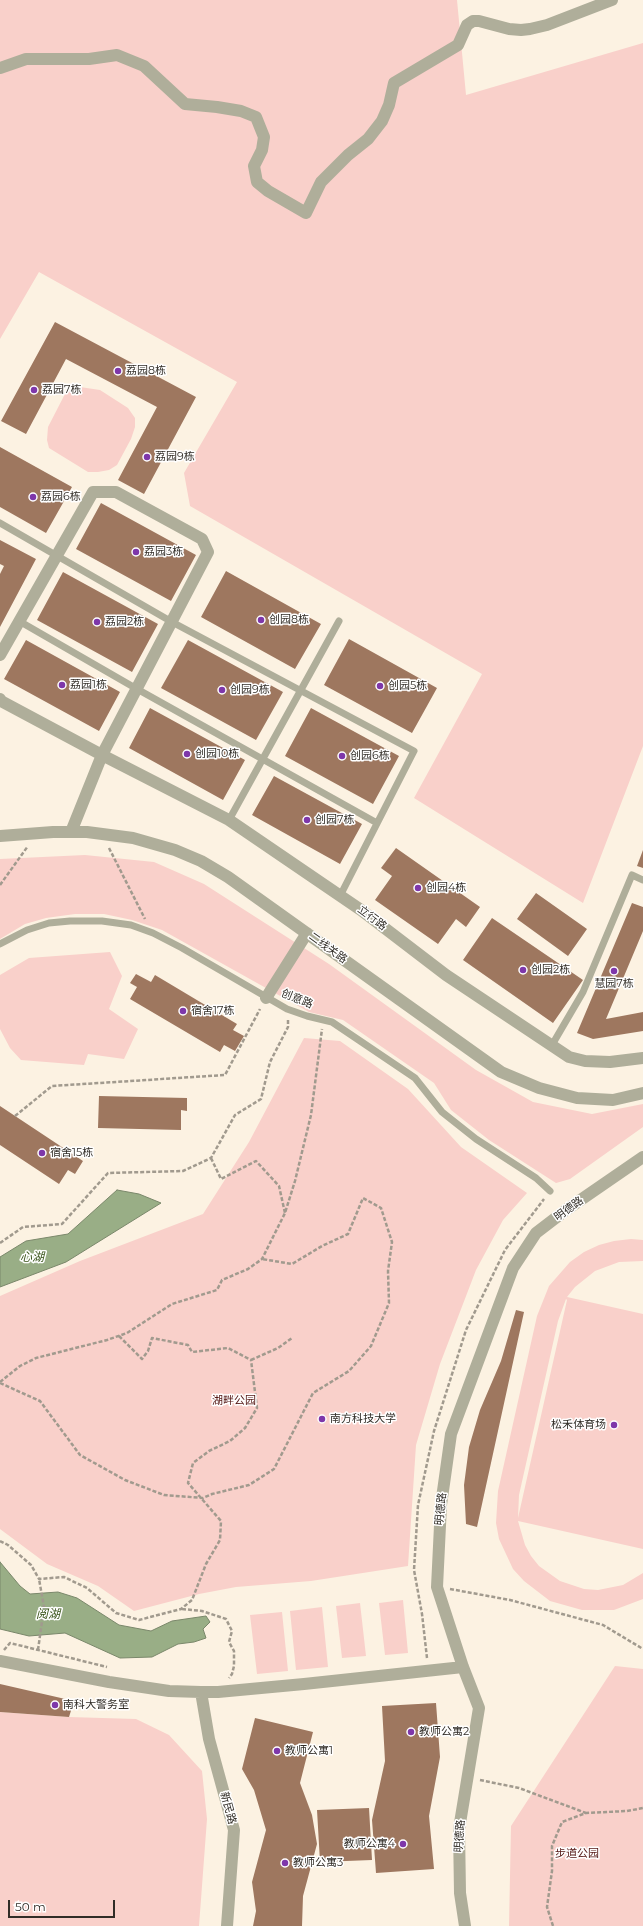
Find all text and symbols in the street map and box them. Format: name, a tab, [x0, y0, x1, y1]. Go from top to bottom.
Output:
place label: 荔园8栋	[126, 364, 166, 378]
marker: 荔园8栋	[113, 366, 123, 376]
place label: 荔园7栋	[42, 383, 81, 397]
marker: 荔园7栋	[29, 385, 39, 395]
place label: 荔园9栋	[155, 450, 195, 464]
marker: 荔园9栋	[142, 452, 152, 462]
place label: 荔园6栋	[41, 490, 81, 504]
marker: 荔园6栋	[28, 492, 38, 502]
place label: 荔园3栋	[144, 545, 183, 559]
marker: 荔园3栋	[131, 547, 141, 557]
place label: 创园8栋	[269, 613, 309, 627]
place label: 荔园2栋	[105, 615, 144, 629]
marker: 创园8栋	[256, 615, 266, 625]
marker: 荔园2栋	[92, 617, 102, 627]
place label: 荔园1栋	[70, 678, 107, 692]
place label: 创园5栋	[388, 679, 427, 693]
marker: 荔园1栋	[57, 680, 67, 690]
marker: 创园5栋	[375, 681, 385, 691]
place label: 创园9栋	[230, 683, 270, 697]
marker: 创园9栋	[217, 685, 227, 695]
place label: 创园10栋	[195, 747, 239, 761]
marker: 创园10栋	[182, 749, 192, 759]
place label: 创园6栋	[350, 749, 390, 763]
marker: 创园6栋	[337, 751, 347, 761]
place label: 创园7栋	[315, 813, 354, 827]
marker: 创园7栋	[302, 815, 312, 825]
place label: 创园4栋	[426, 881, 466, 895]
marker: 创园4栋	[413, 883, 423, 893]
street label: 立行路	[355, 903, 389, 933]
street label: 二线关路	[306, 930, 350, 966]
place label: 创园2栋	[531, 963, 570, 977]
marker: 创园2栋	[518, 965, 528, 975]
marker: 慧园7栋	[609, 966, 619, 976]
place label: 慧园7栋	[594, 977, 634, 991]
street label: 创意路	[279, 987, 315, 1011]
place label: 宿舍17栋	[191, 1004, 234, 1018]
marker: 宿舍17栋	[178, 1006, 188, 1016]
place label: 宿舍15栋	[50, 1146, 93, 1160]
marker: 宿舍15栋	[37, 1148, 47, 1158]
street label: 明德路	[552, 1194, 586, 1224]
water label: 心湖	[20, 1250, 44, 1264]
park label: 湖畔公园	[212, 1394, 256, 1408]
place label: 南方科技大学	[330, 1412, 396, 1426]
marker: 南方科技大学	[317, 1414, 327, 1424]
place label: 松禾体育场	[551, 1418, 606, 1432]
marker: 松禾体育场	[609, 1420, 619, 1430]
street label: 明德路	[433, 1492, 449, 1526]
water label: 阅湖	[36, 1607, 60, 1621]
place label: 南科大警务室	[63, 1698, 129, 1712]
marker: 南科大警务室	[50, 1700, 60, 1710]
place label: 教师公寓2	[419, 1725, 469, 1739]
marker: 教师公寓2	[406, 1727, 416, 1737]
place label: 教师公寓1	[285, 1744, 333, 1758]
marker: 教师公寓1	[272, 1746, 282, 1756]
street label: 新民路	[217, 1790, 239, 1826]
street label: 明德路	[452, 1819, 468, 1853]
place label: 教师公寓4	[344, 1837, 395, 1851]
marker: 教师公寓4	[398, 1839, 408, 1849]
park label: 步道公园	[555, 1847, 599, 1861]
place label: 教师公寓3	[293, 1856, 343, 1870]
marker: 教师公寓3	[280, 1858, 290, 1868]
scale bar	[10, 1892, 117, 1918]
text: 50 m	[15, 1899, 46, 1914]

